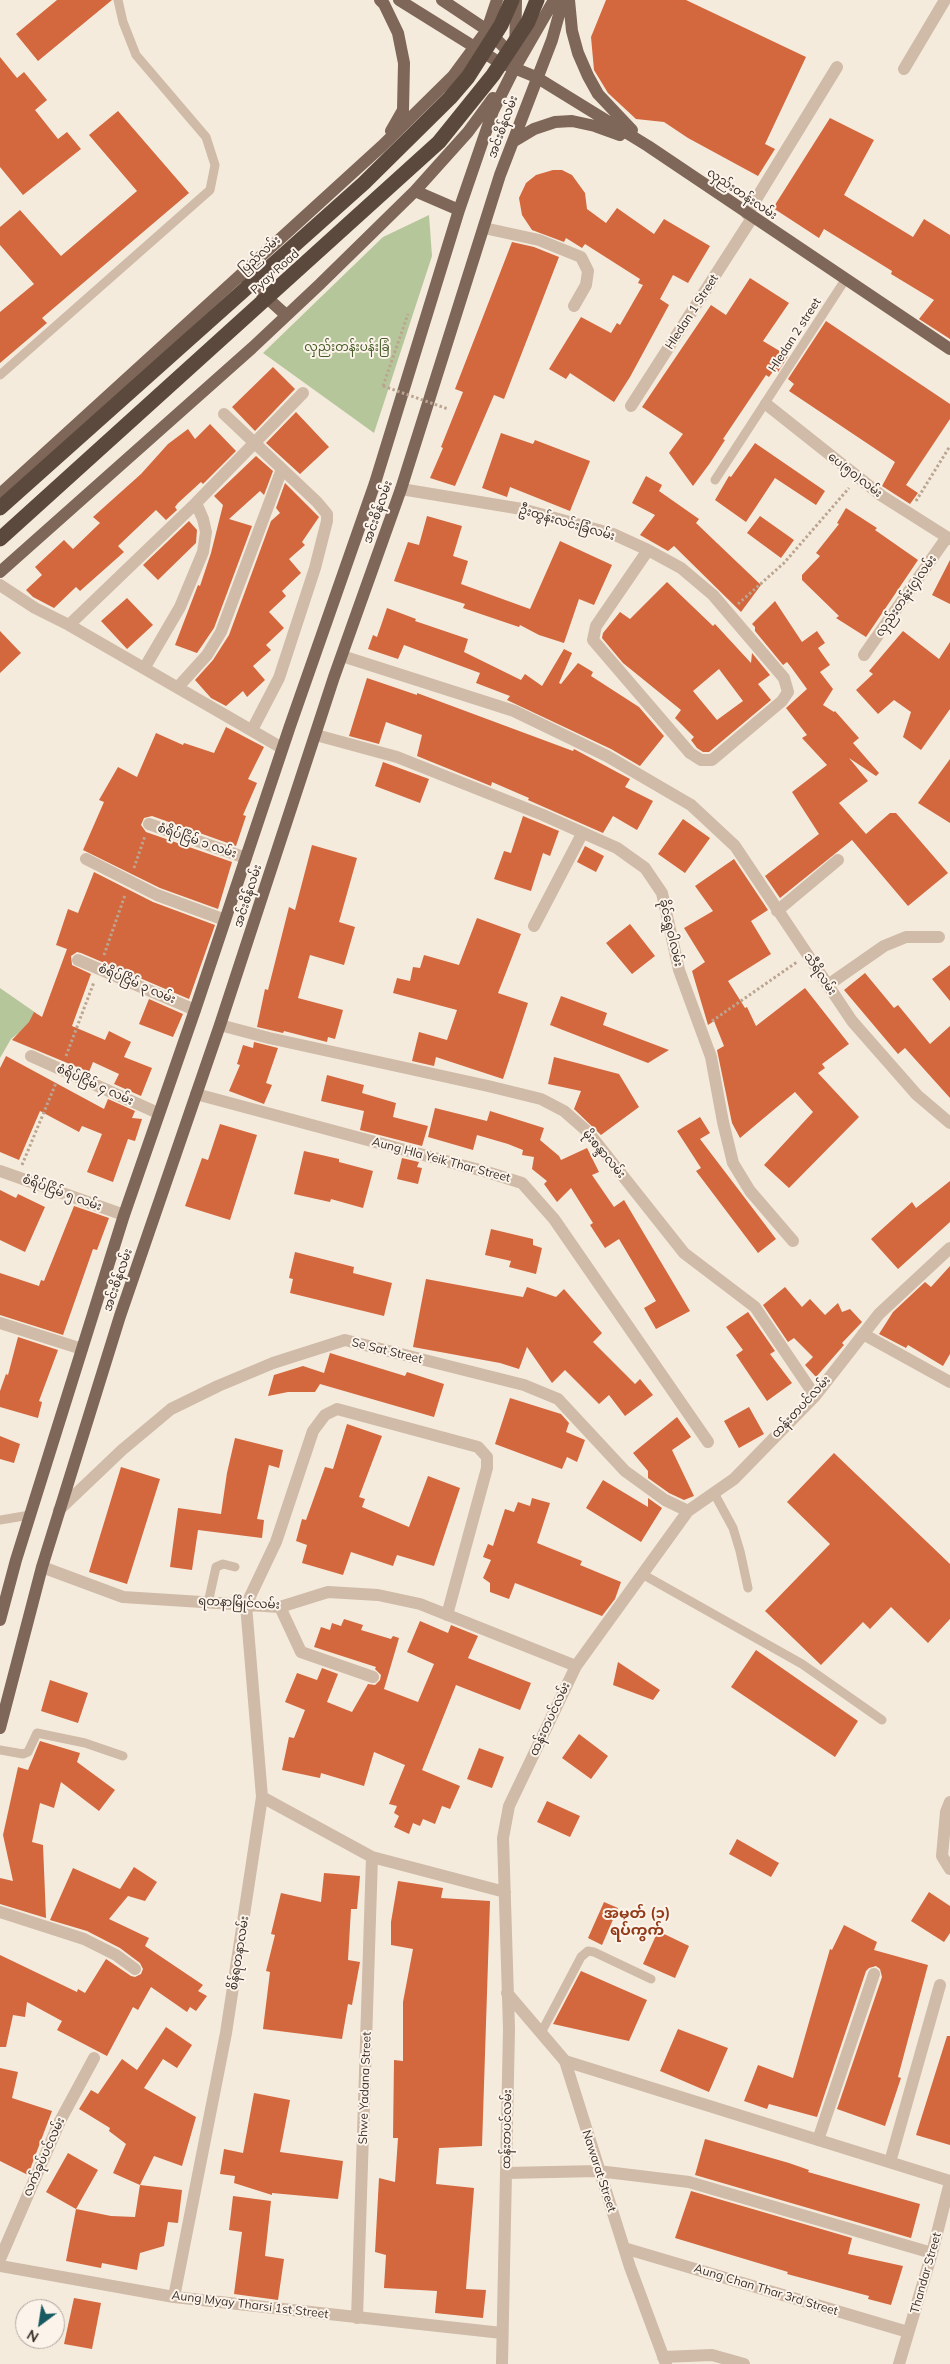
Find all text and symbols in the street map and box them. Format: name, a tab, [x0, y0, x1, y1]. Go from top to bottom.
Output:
street label: အင်းစိန်လမ်း	[485, 94, 521, 160]
street label: လှည်းတန်းလမ်း	[704, 165, 780, 223]
street label: ပြည်လမ်း	[237, 233, 283, 277]
street label: Pyay Road	[248, 247, 302, 297]
street label: Hledan 1 Street	[662, 272, 722, 352]
street label: Hledan 2 street	[766, 295, 824, 375]
park label: လှည်းတန်းပန်းခြံ	[304, 340, 390, 354]
street label: ပေ(၅၀)လမ်း	[825, 449, 885, 501]
street label: အင်းစိန်လမ်း	[361, 479, 395, 545]
street label: ဦးထွန်းလင်းခြံလမ်း	[518, 502, 616, 544]
street label: လှည်းတန်း(၄)လမ်း	[872, 552, 940, 640]
street label: စံရိပ်ငြိမ် ၁ လမ်း	[156, 821, 238, 861]
street label: အင်းစိန်လမ်း	[231, 863, 265, 929]
street label: ခိုင်ရွှေဝါလမ်း	[656, 898, 686, 968]
street label: သီရိလမ်း	[801, 950, 839, 998]
street label: စံရိပ်ငြိမ် ၃ လမ်း	[96, 961, 178, 1007]
street label: စံရိပ်ငြိမ် ၄ လမ်း	[54, 1062, 136, 1108]
street label: မိုးစန္ဒာလမ်း	[579, 1127, 629, 1181]
street label: Aung Hla Yeik Thar Street	[370, 1135, 512, 1185]
street label: စံရိပ်ငြိမ် ၅ လမ်း	[20, 1172, 104, 1214]
street label: အင်းစိန်လမ်း	[101, 1247, 135, 1313]
street label: Se Sat Street	[350, 1335, 424, 1367]
street label: ထန်းတပင်လမ်း	[769, 1373, 833, 1441]
street label: ရတနာမြိုင်လမ်း	[198, 1594, 280, 1612]
street label: ထန်းတပင်လမ်း	[527, 1680, 573, 1758]
district label: အမှတ် (၁) ရပ်ကွက်	[604, 1904, 670, 1939]
street label: စိန်ရတနာလမ်း	[226, 1915, 252, 1991]
street label: Shwe Yadana Street	[356, 2031, 374, 2145]
street label: ထန်းတပင်လမ်း	[499, 2089, 515, 2169]
street label: လက်ခုပ်ပင်လမ်း	[20, 2115, 68, 2199]
street label: Nawarat Street	[579, 2128, 619, 2214]
street label: Thandar Street	[908, 2231, 944, 2315]
street label: Aung Chan Thar 3rd Street	[692, 2261, 840, 2319]
street label: Aung Myay Tharsi 1st Street	[171, 2288, 329, 2322]
north arrow	[15, 2299, 65, 2349]
text: N	[24, 2326, 42, 2346]

